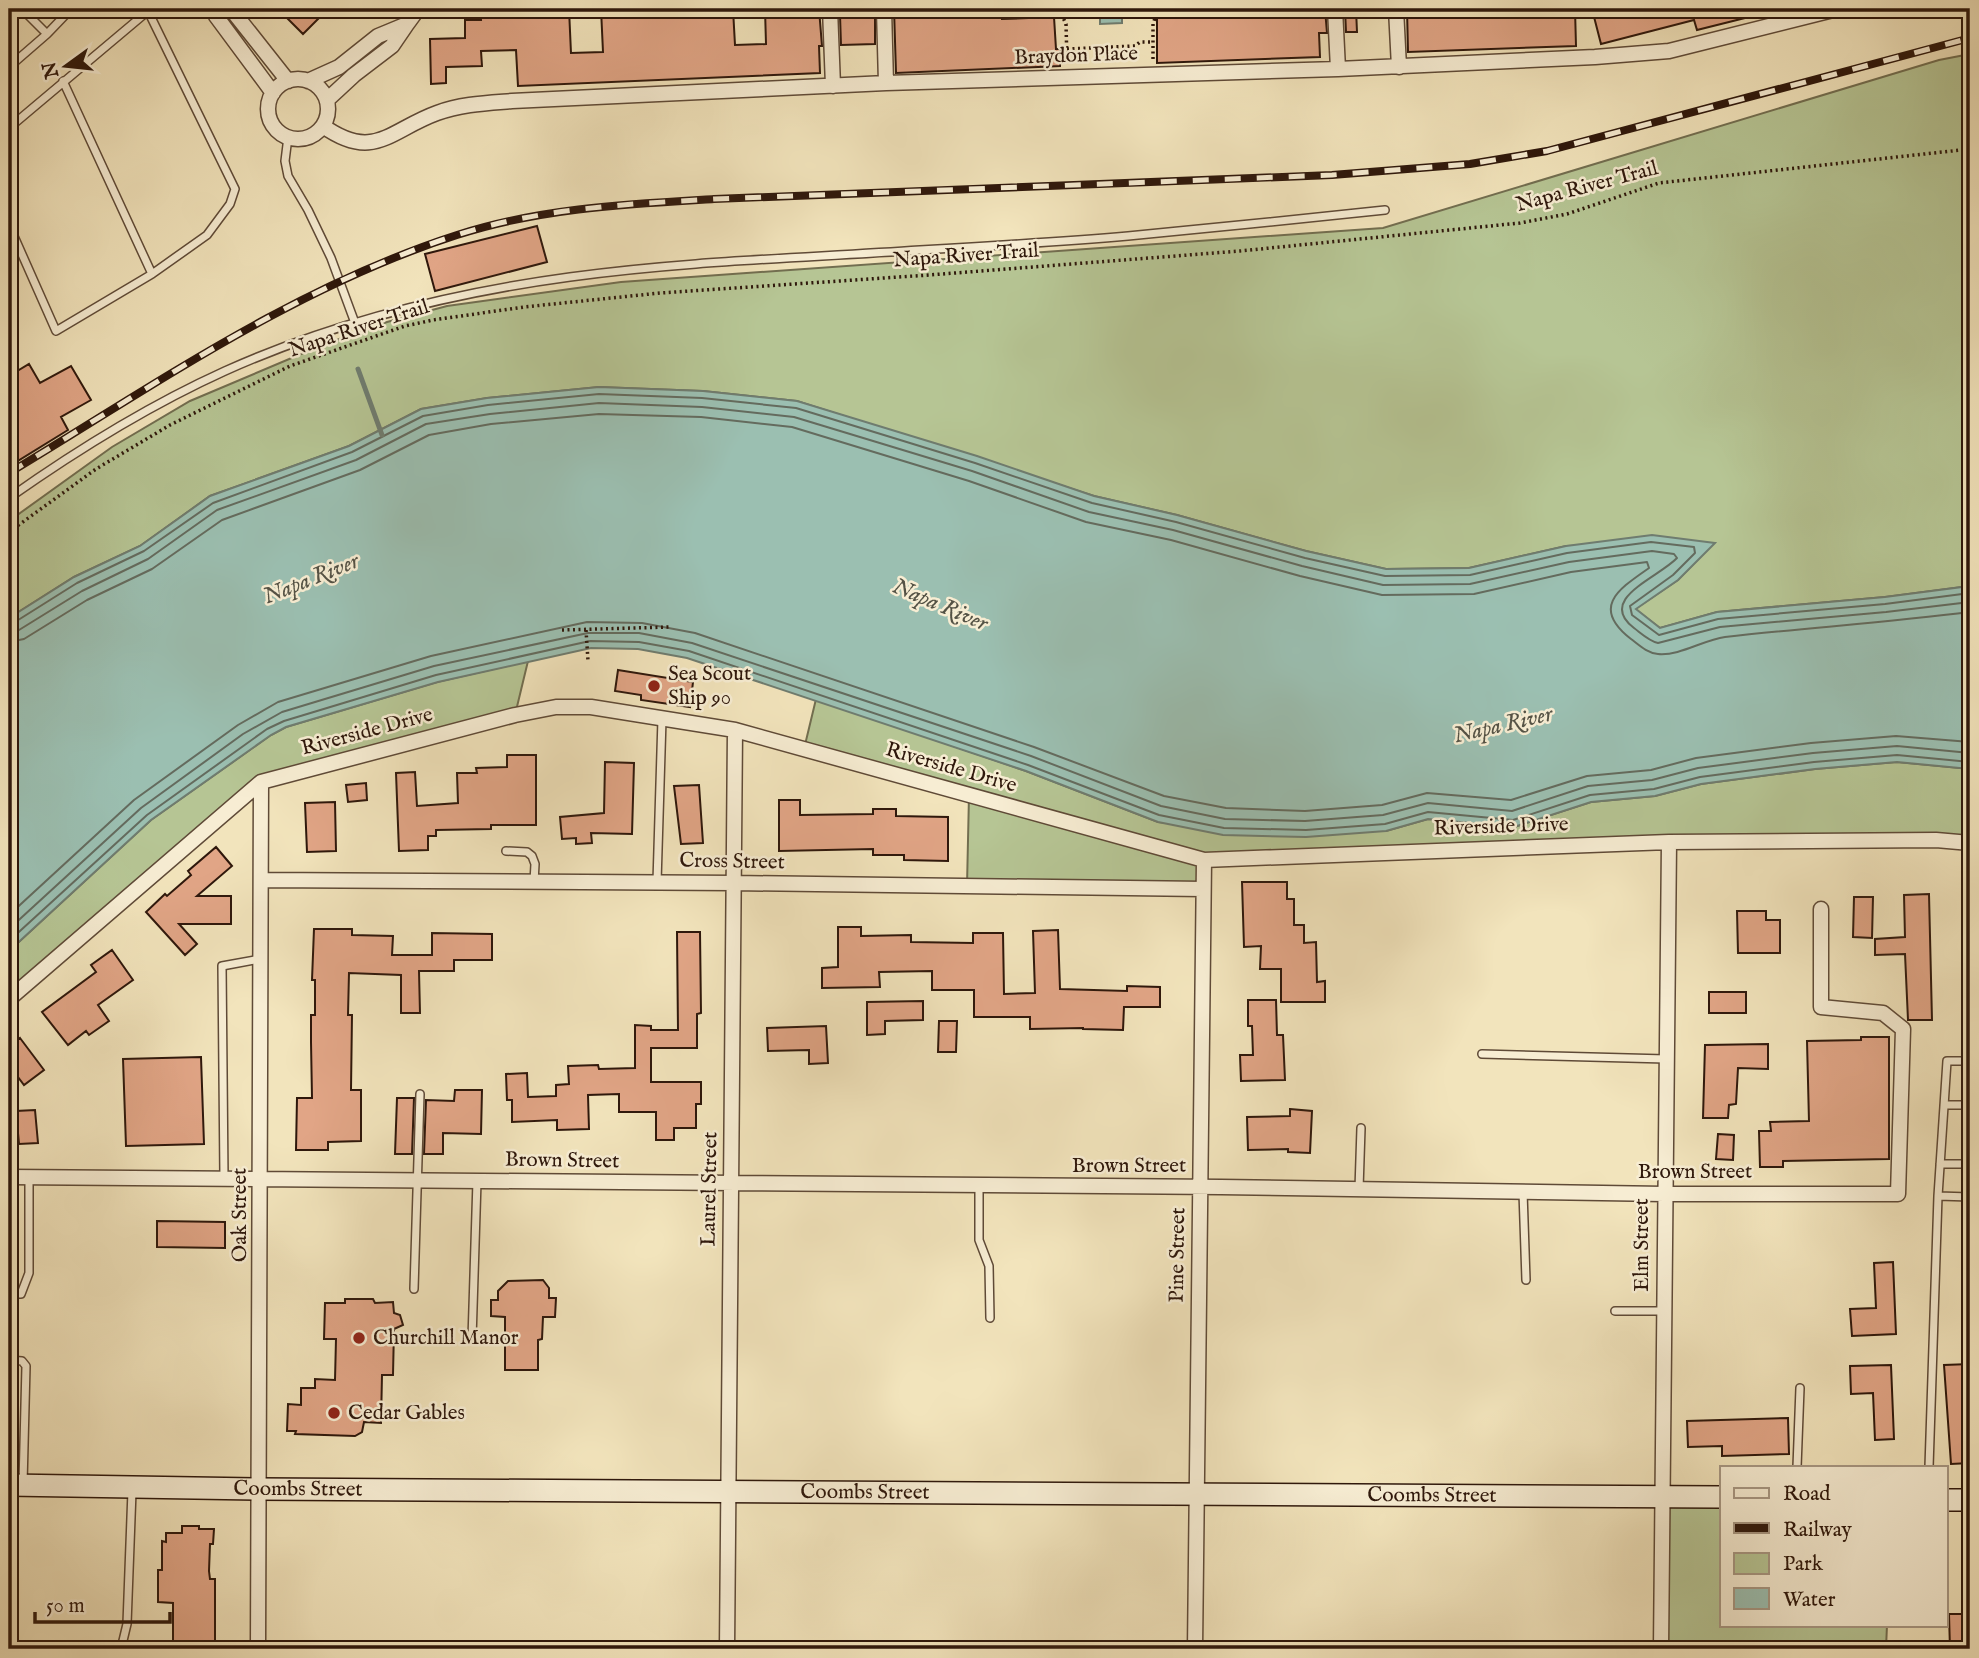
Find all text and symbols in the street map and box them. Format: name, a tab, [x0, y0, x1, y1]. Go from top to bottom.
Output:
north arrow	[32, 32, 102, 102]
street label: Braydon Place	[1013, 40, 1139, 72]
text: N	[38, 58, 65, 82]
street label: Napa River Trail	[1513, 155, 1661, 219]
street label: Napa River Trail	[892, 237, 1040, 275]
street label: Napa River Trail	[285, 294, 433, 364]
water label: Napa River	[259, 546, 364, 611]
water label: Napa River	[888, 572, 993, 639]
place label: Sea Scout Ship 90	[668, 661, 751, 712]
marker: Sea Scout Ship 90	[646, 678, 662, 694]
water label: Napa River	[1451, 699, 1557, 750]
street label: Riverside Drive	[298, 701, 436, 763]
street label: Riverside Drive	[882, 736, 1020, 800]
street label: Riverside Drive	[1433, 811, 1569, 843]
street label: Cross Street	[679, 848, 785, 876]
street label: Laurel Street	[696, 1131, 724, 1247]
street label: Brown Street	[505, 1147, 619, 1175]
street label: Brown Street	[1072, 1153, 1186, 1180]
street label: Brown Street	[1638, 1159, 1752, 1186]
street label: Oak Street	[227, 1168, 254, 1262]
street label: Elm Street	[1629, 1198, 1656, 1292]
street label: Pine Street	[1164, 1207, 1192, 1303]
place label: Churchill Manor	[373, 1325, 519, 1352]
marker: Churchill Manor	[351, 1330, 367, 1346]
place label: Cedar Gables	[348, 1400, 465, 1427]
marker: Cedar Gables	[326, 1405, 342, 1421]
legend	[1720, 1466, 1948, 1626]
street label: Coombs Street	[233, 1475, 363, 1503]
street label: Coombs Street	[800, 1478, 930, 1506]
text: Road	[1783, 1481, 1831, 1508]
street label: Coombs Street	[1367, 1482, 1497, 1509]
text: Railway	[1783, 1517, 1853, 1544]
text: Park	[1783, 1551, 1824, 1578]
scale bar	[35, 1581, 170, 1625]
text: Water	[1783, 1587, 1836, 1614]
text: 50 m	[46, 1593, 85, 1620]

